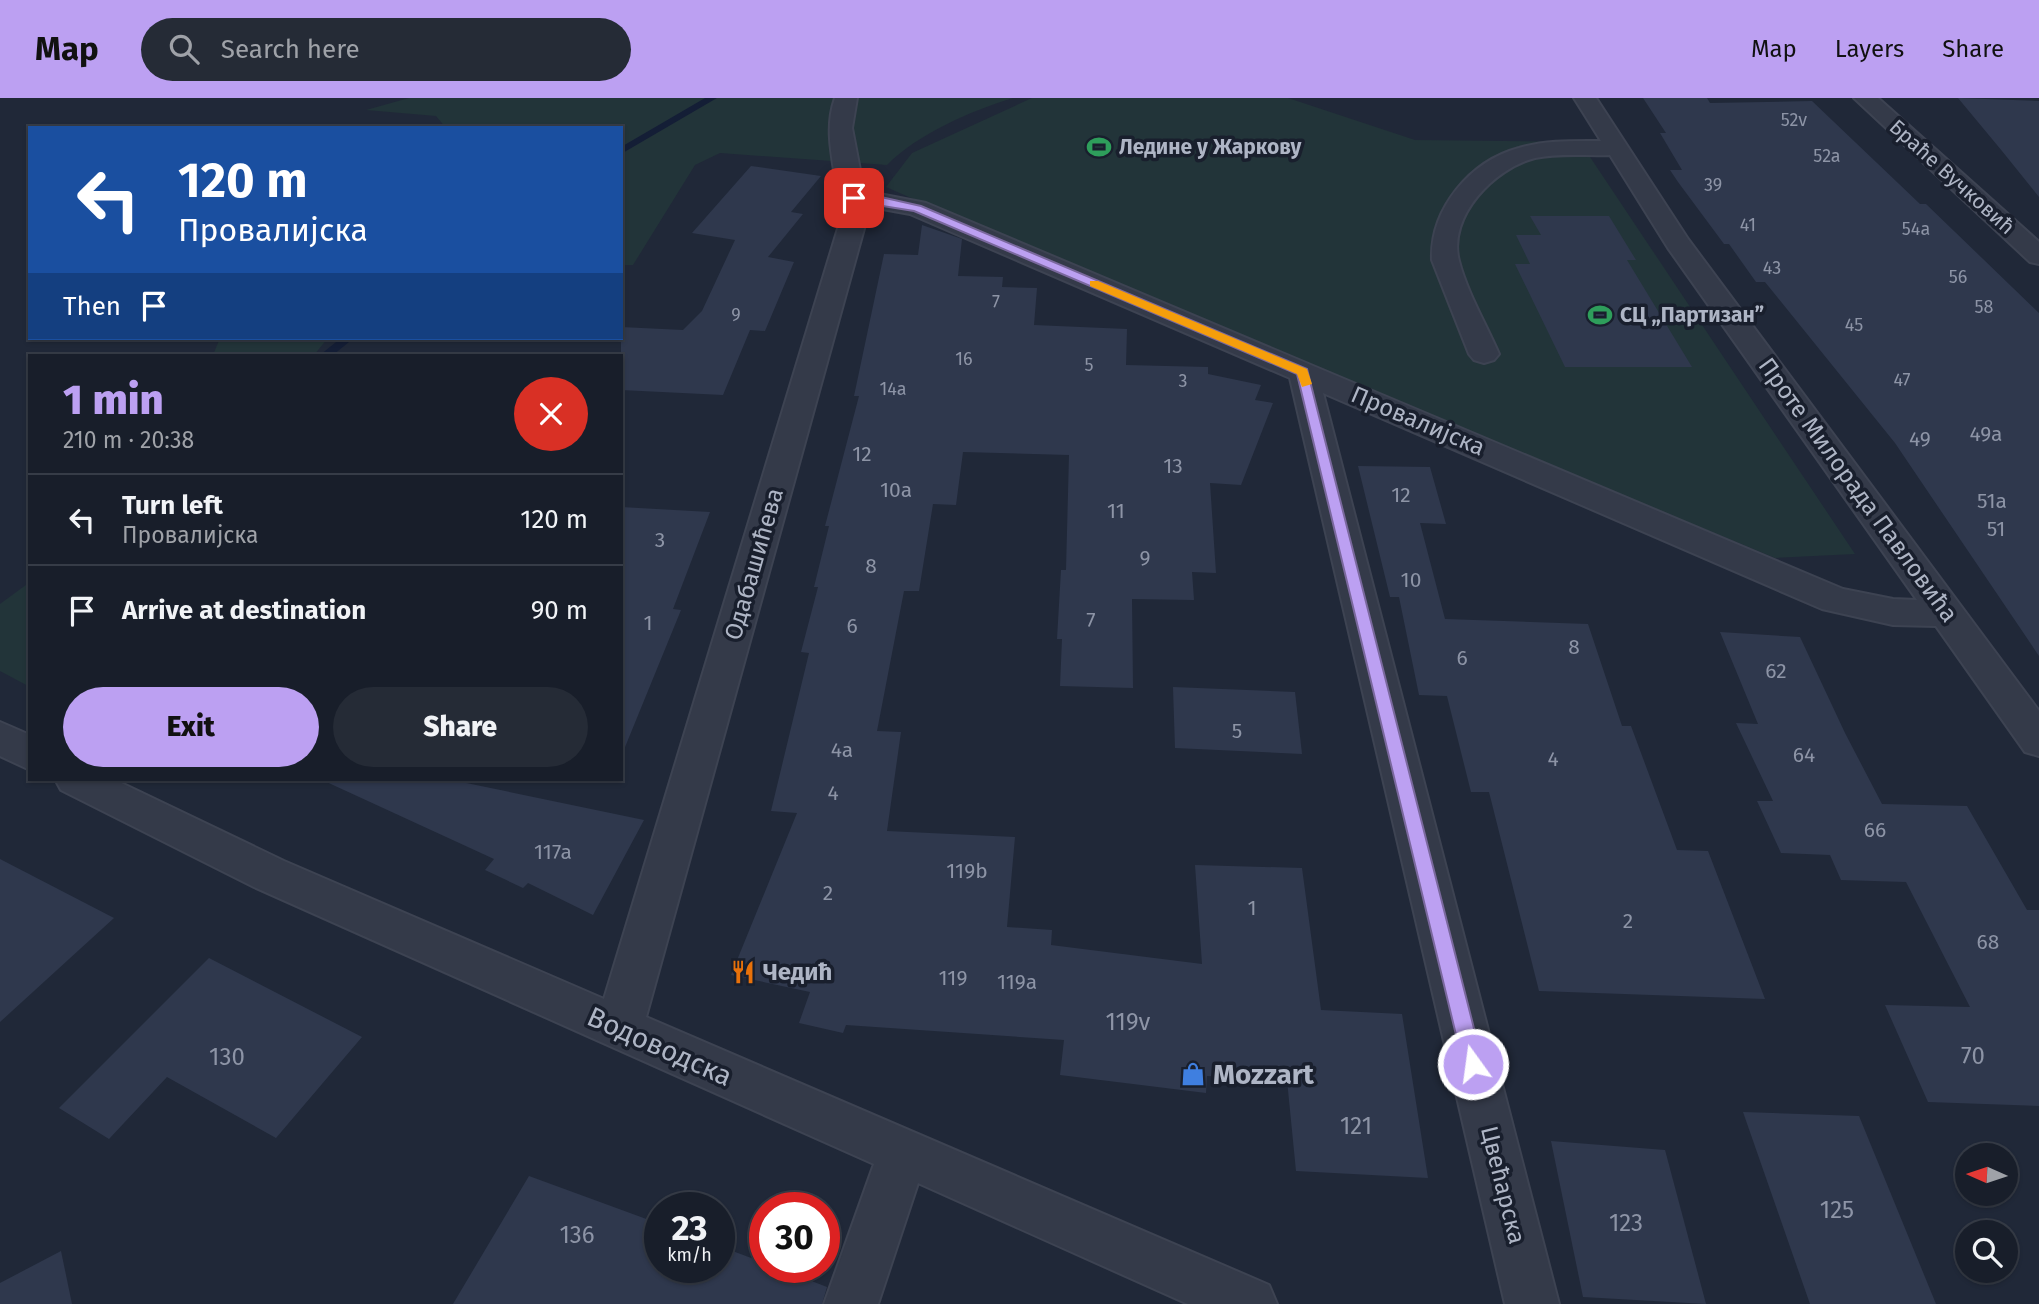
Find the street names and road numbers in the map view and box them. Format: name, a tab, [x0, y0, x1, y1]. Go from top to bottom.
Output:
street label: Браће Вучковић	[1884, 114, 2020, 240]
street label: Проте Милорада Павловића	[1753, 352, 1963, 628]
street label: Провалијска	[1347, 380, 1489, 462]
street label: Одабашићева	[719, 485, 789, 643]
street label: Водоводска	[582, 1000, 737, 1093]
street label: Цвећарска	[1475, 1123, 1531, 1247]

